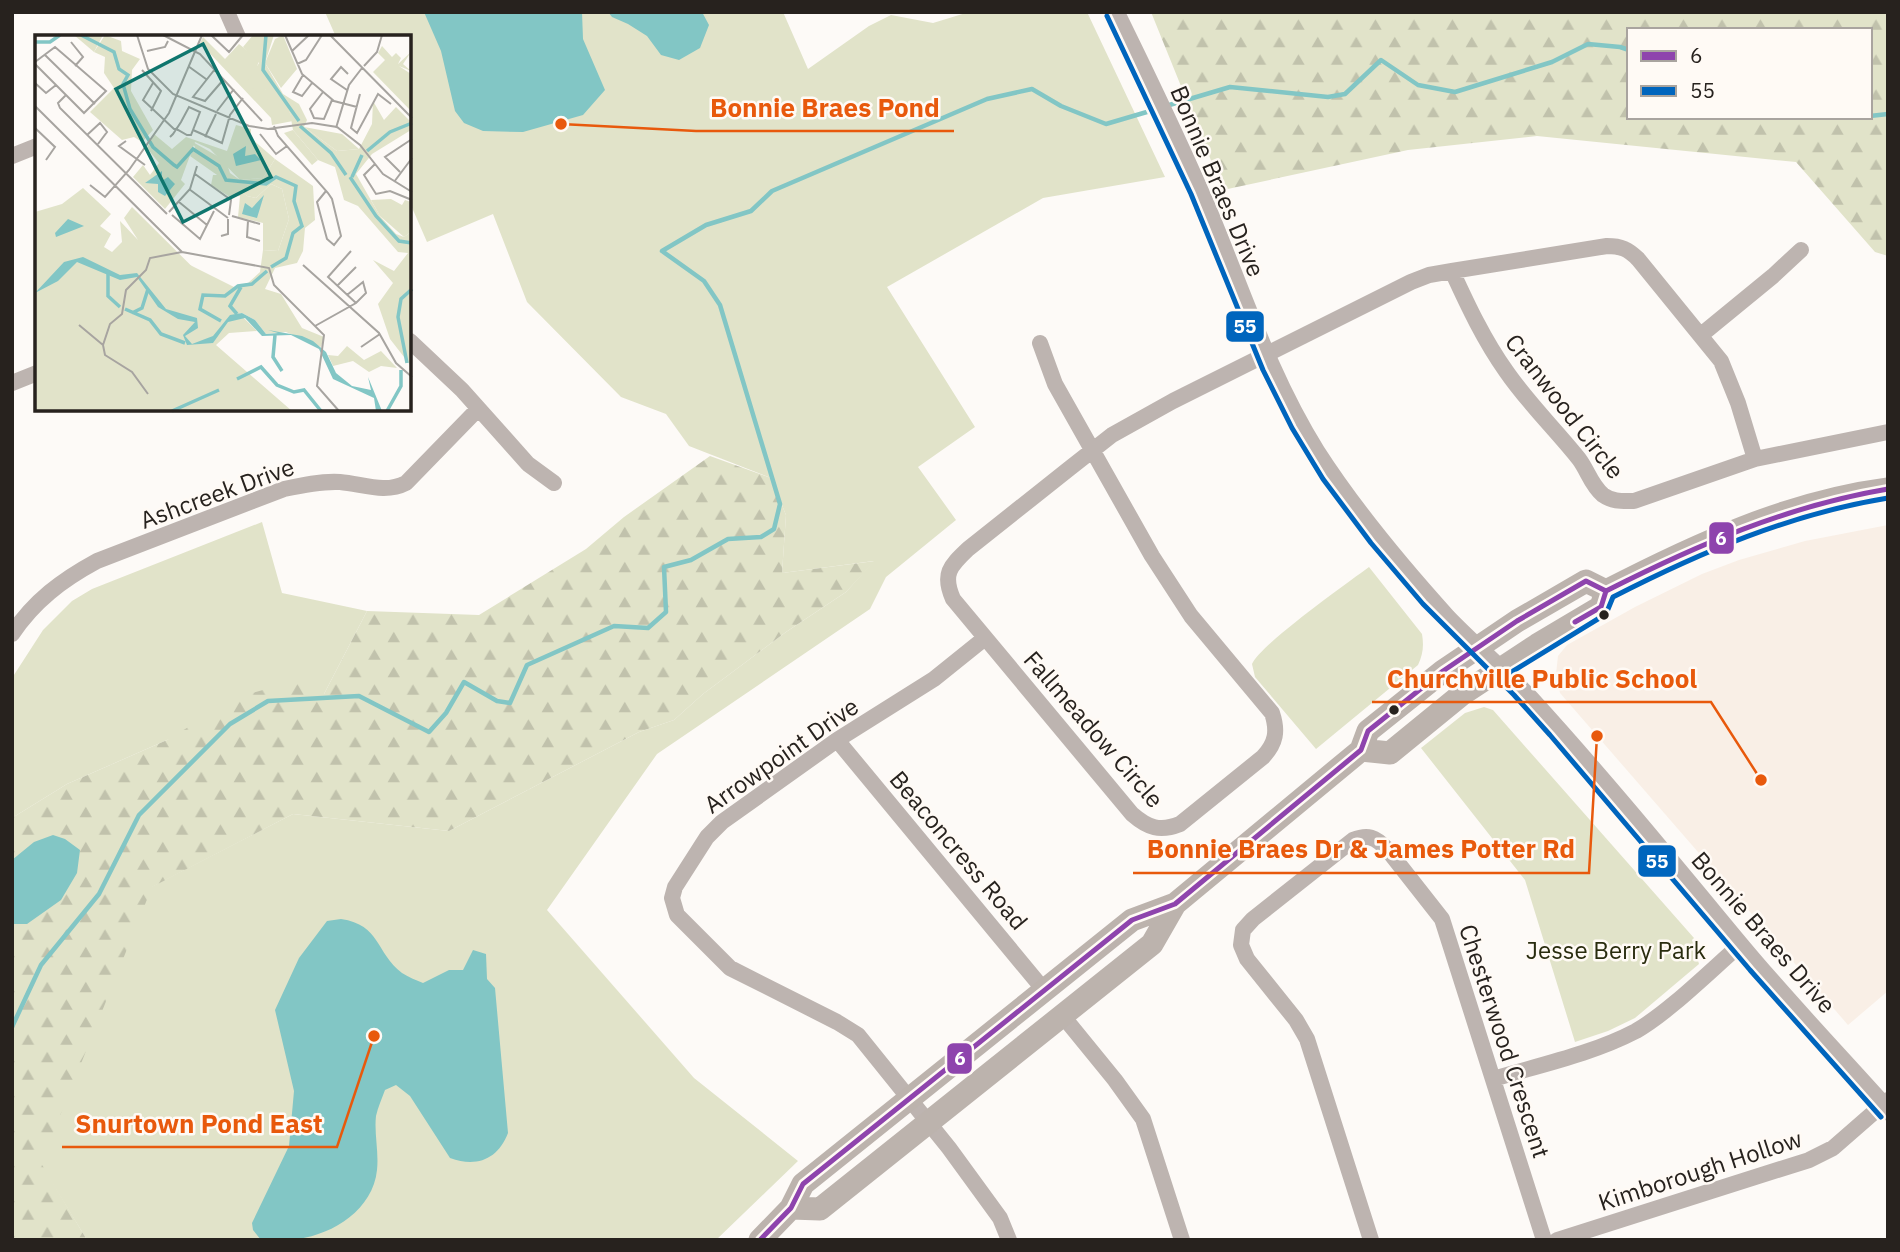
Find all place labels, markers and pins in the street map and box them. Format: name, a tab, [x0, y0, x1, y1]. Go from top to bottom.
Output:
callout: Bonnie Braes Pond	[696, 84, 954, 131]
unlabelled marker	[1597, 608, 1611, 622]
callout: Churchville Public School	[1372, 655, 1711, 702]
unlabelled marker	[1387, 703, 1401, 717]
callout: Bonnie Braes Dr & James Potter Rd	[1133, 826, 1589, 873]
callout: Snurtown Pond East	[62, 1100, 337, 1147]

